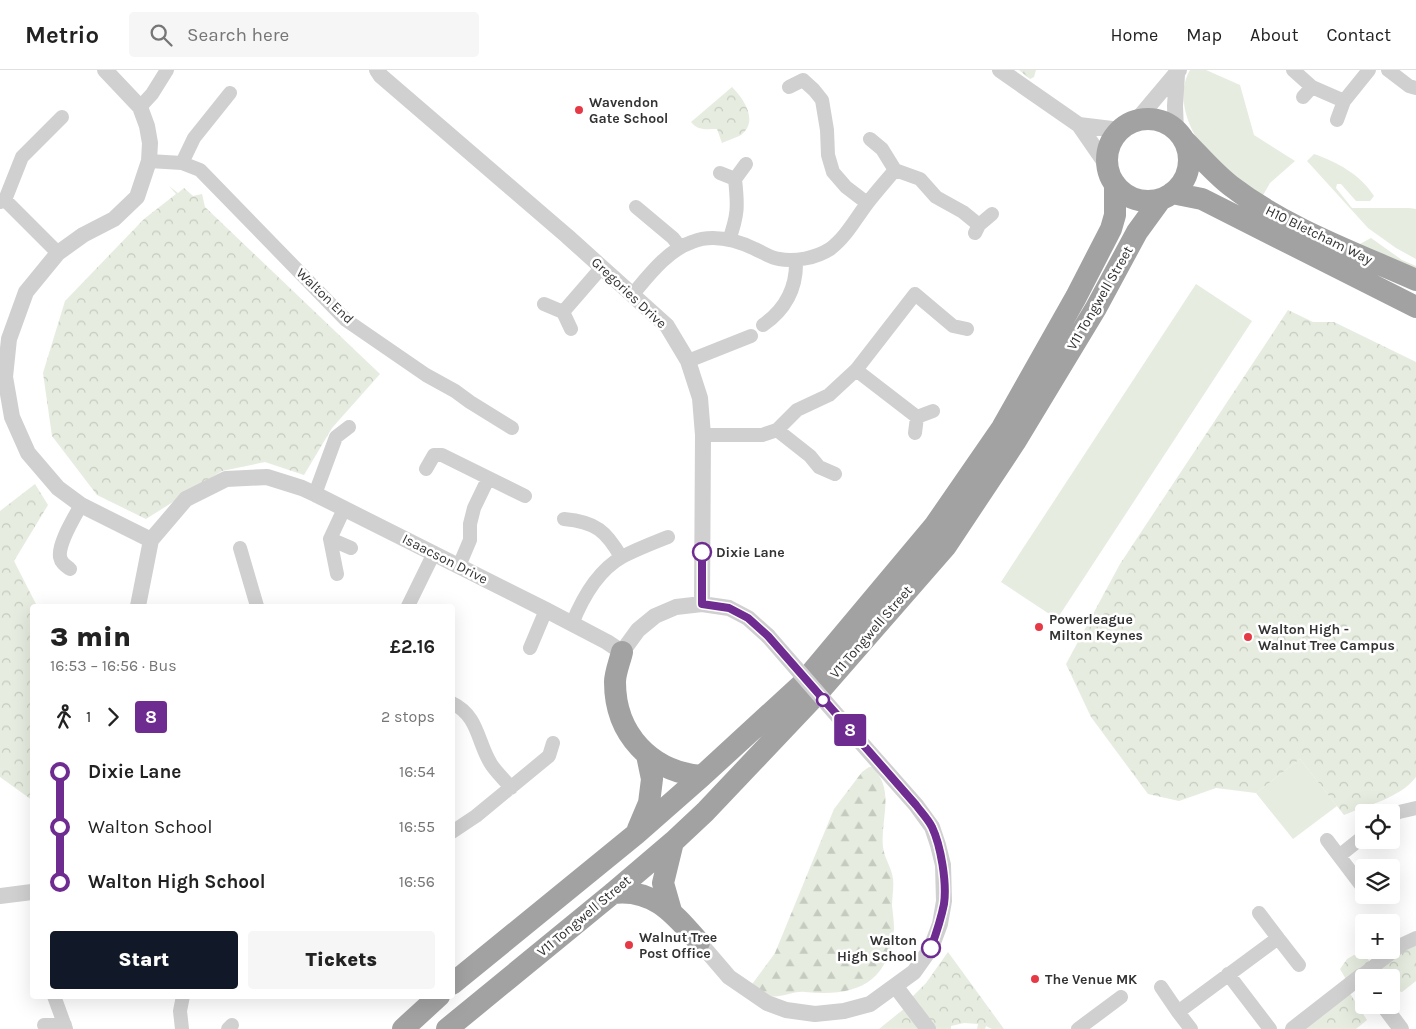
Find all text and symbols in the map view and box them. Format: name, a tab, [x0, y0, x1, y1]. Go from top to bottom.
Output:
search box	[129, 12, 479, 57]
text: Metrio	[25, 21, 99, 49]
icon: search	[147, 21, 175, 49]
text: Search here	[187, 24, 289, 46]
text: Home	[1110, 24, 1158, 46]
text: Map	[1186, 24, 1222, 46]
text: About	[1250, 24, 1299, 46]
text: Contact	[1327, 24, 1391, 46]
place label: Wavendon Gate School	[589, 94, 668, 127]
marker: Wavendon Gate School	[573, 104, 585, 116]
street label: H10 Bletcham Way	[1263, 202, 1376, 268]
street label: V11 Tongwell Street	[1063, 243, 1137, 353]
street label: Gregories Drive	[588, 254, 670, 332]
street label: Walton End	[293, 265, 357, 327]
street label: Isaacson Drive	[400, 530, 490, 588]
marker: Dixie Lane	[692, 542, 712, 562]
place label: Dixie Lane	[716, 544, 785, 561]
street label: V11 Tongwell Street	[826, 582, 916, 682]
place label: Powerleague Milton Keynes	[1049, 611, 1143, 644]
text: 3 min	[50, 620, 131, 653]
marker: Powerleague Milton Keynes	[1033, 621, 1045, 633]
place label: Walton High - Walnut Tree Campus	[1258, 621, 1395, 654]
marker: Walton High - Walnut Tree Campus	[1242, 631, 1254, 643]
text: £2.16	[390, 636, 435, 658]
text: 16:53 – 16:56 · Bus	[50, 656, 177, 675]
unlabelled marker	[816, 693, 830, 707]
icon: walk	[50, 703, 78, 731]
icon: forward	[99, 703, 127, 731]
text: 8	[145, 706, 157, 728]
text: 1	[86, 707, 91, 726]
text: 2 stops	[381, 707, 435, 726]
line badge: 8	[834, 714, 866, 746]
text: 8	[844, 719, 856, 741]
text: Dixie Lane	[88, 761, 181, 783]
text: 16:54	[399, 762, 435, 781]
map controls	[1355, 804, 1400, 1014]
button: locate	[1355, 804, 1400, 849]
text: Walton School	[88, 816, 213, 838]
text: 16:55	[399, 817, 435, 836]
button: layers	[1355, 859, 1400, 904]
text: Walton High School	[88, 871, 266, 893]
text: 16:56	[399, 872, 435, 891]
street label: V11 Tongwell Street	[534, 872, 634, 960]
button: +	[1355, 914, 1400, 959]
place label: Walnut Tree Post Office	[639, 929, 717, 962]
button: Start	[50, 931, 238, 989]
button: Tickets	[248, 931, 435, 989]
place label: Walton High School	[837, 932, 917, 965]
marker: Walton High School	[921, 938, 941, 958]
marker: Walnut Tree Post Office	[623, 939, 635, 951]
button: −	[1355, 969, 1400, 1014]
place label: The Venue MK	[1045, 971, 1138, 988]
marker: The Venue MK	[1029, 973, 1041, 985]

